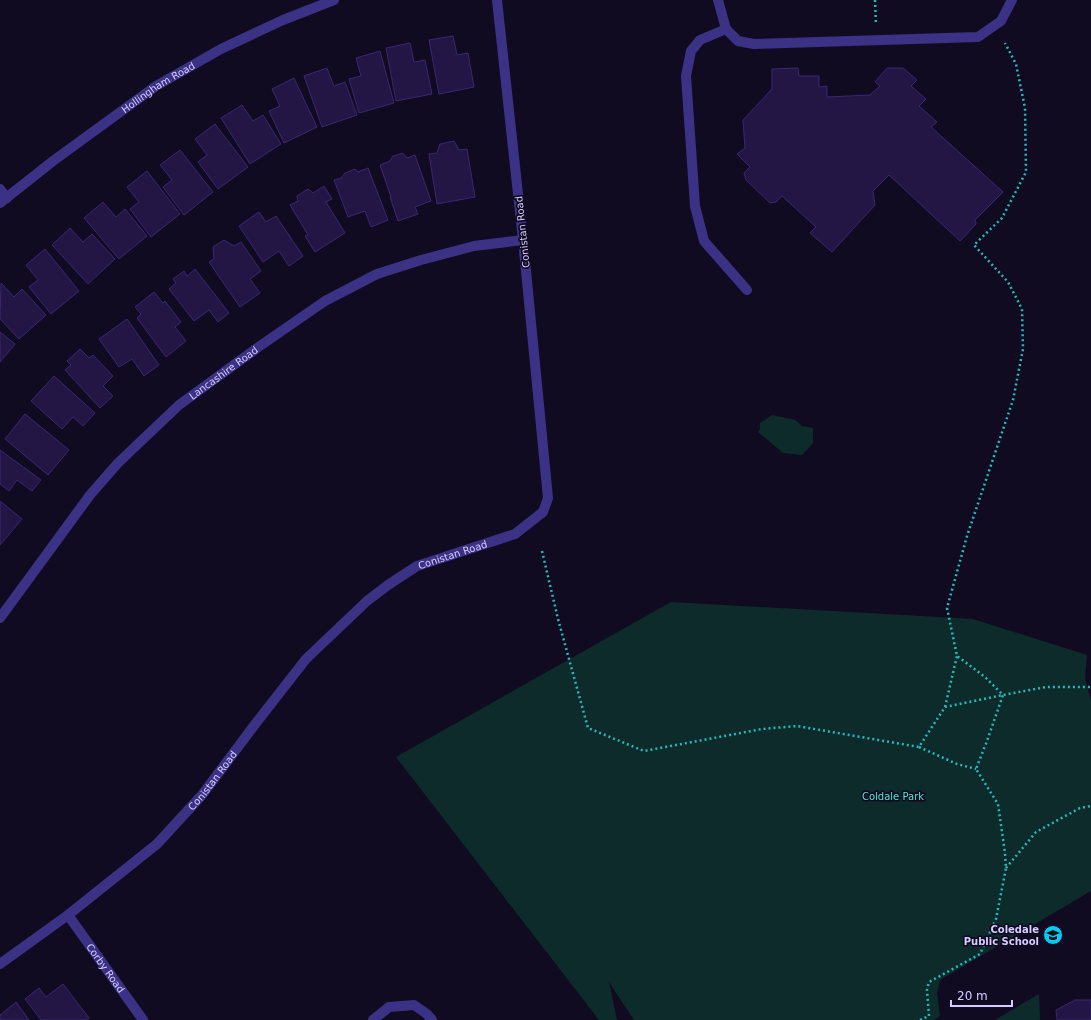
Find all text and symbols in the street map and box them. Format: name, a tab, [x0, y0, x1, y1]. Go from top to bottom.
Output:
street label: Hollingham Road	[119, 60, 197, 115]
street label: Conistan Road	[513, 196, 532, 268]
street label: Lancashire Road	[187, 344, 260, 402]
street label: Conistan Road	[417, 538, 489, 571]
street label: Conistan Road	[186, 749, 239, 813]
park label: Coldale Park	[862, 791, 924, 802]
place label: Coledale Public School	[964, 924, 1039, 947]
school or university icon: Coledale Public School	[1042, 924, 1064, 946]
street label: Corby Road	[84, 941, 127, 995]
scale bar	[951, 982, 1012, 1008]
text: 20 m	[957, 989, 988, 1003]

